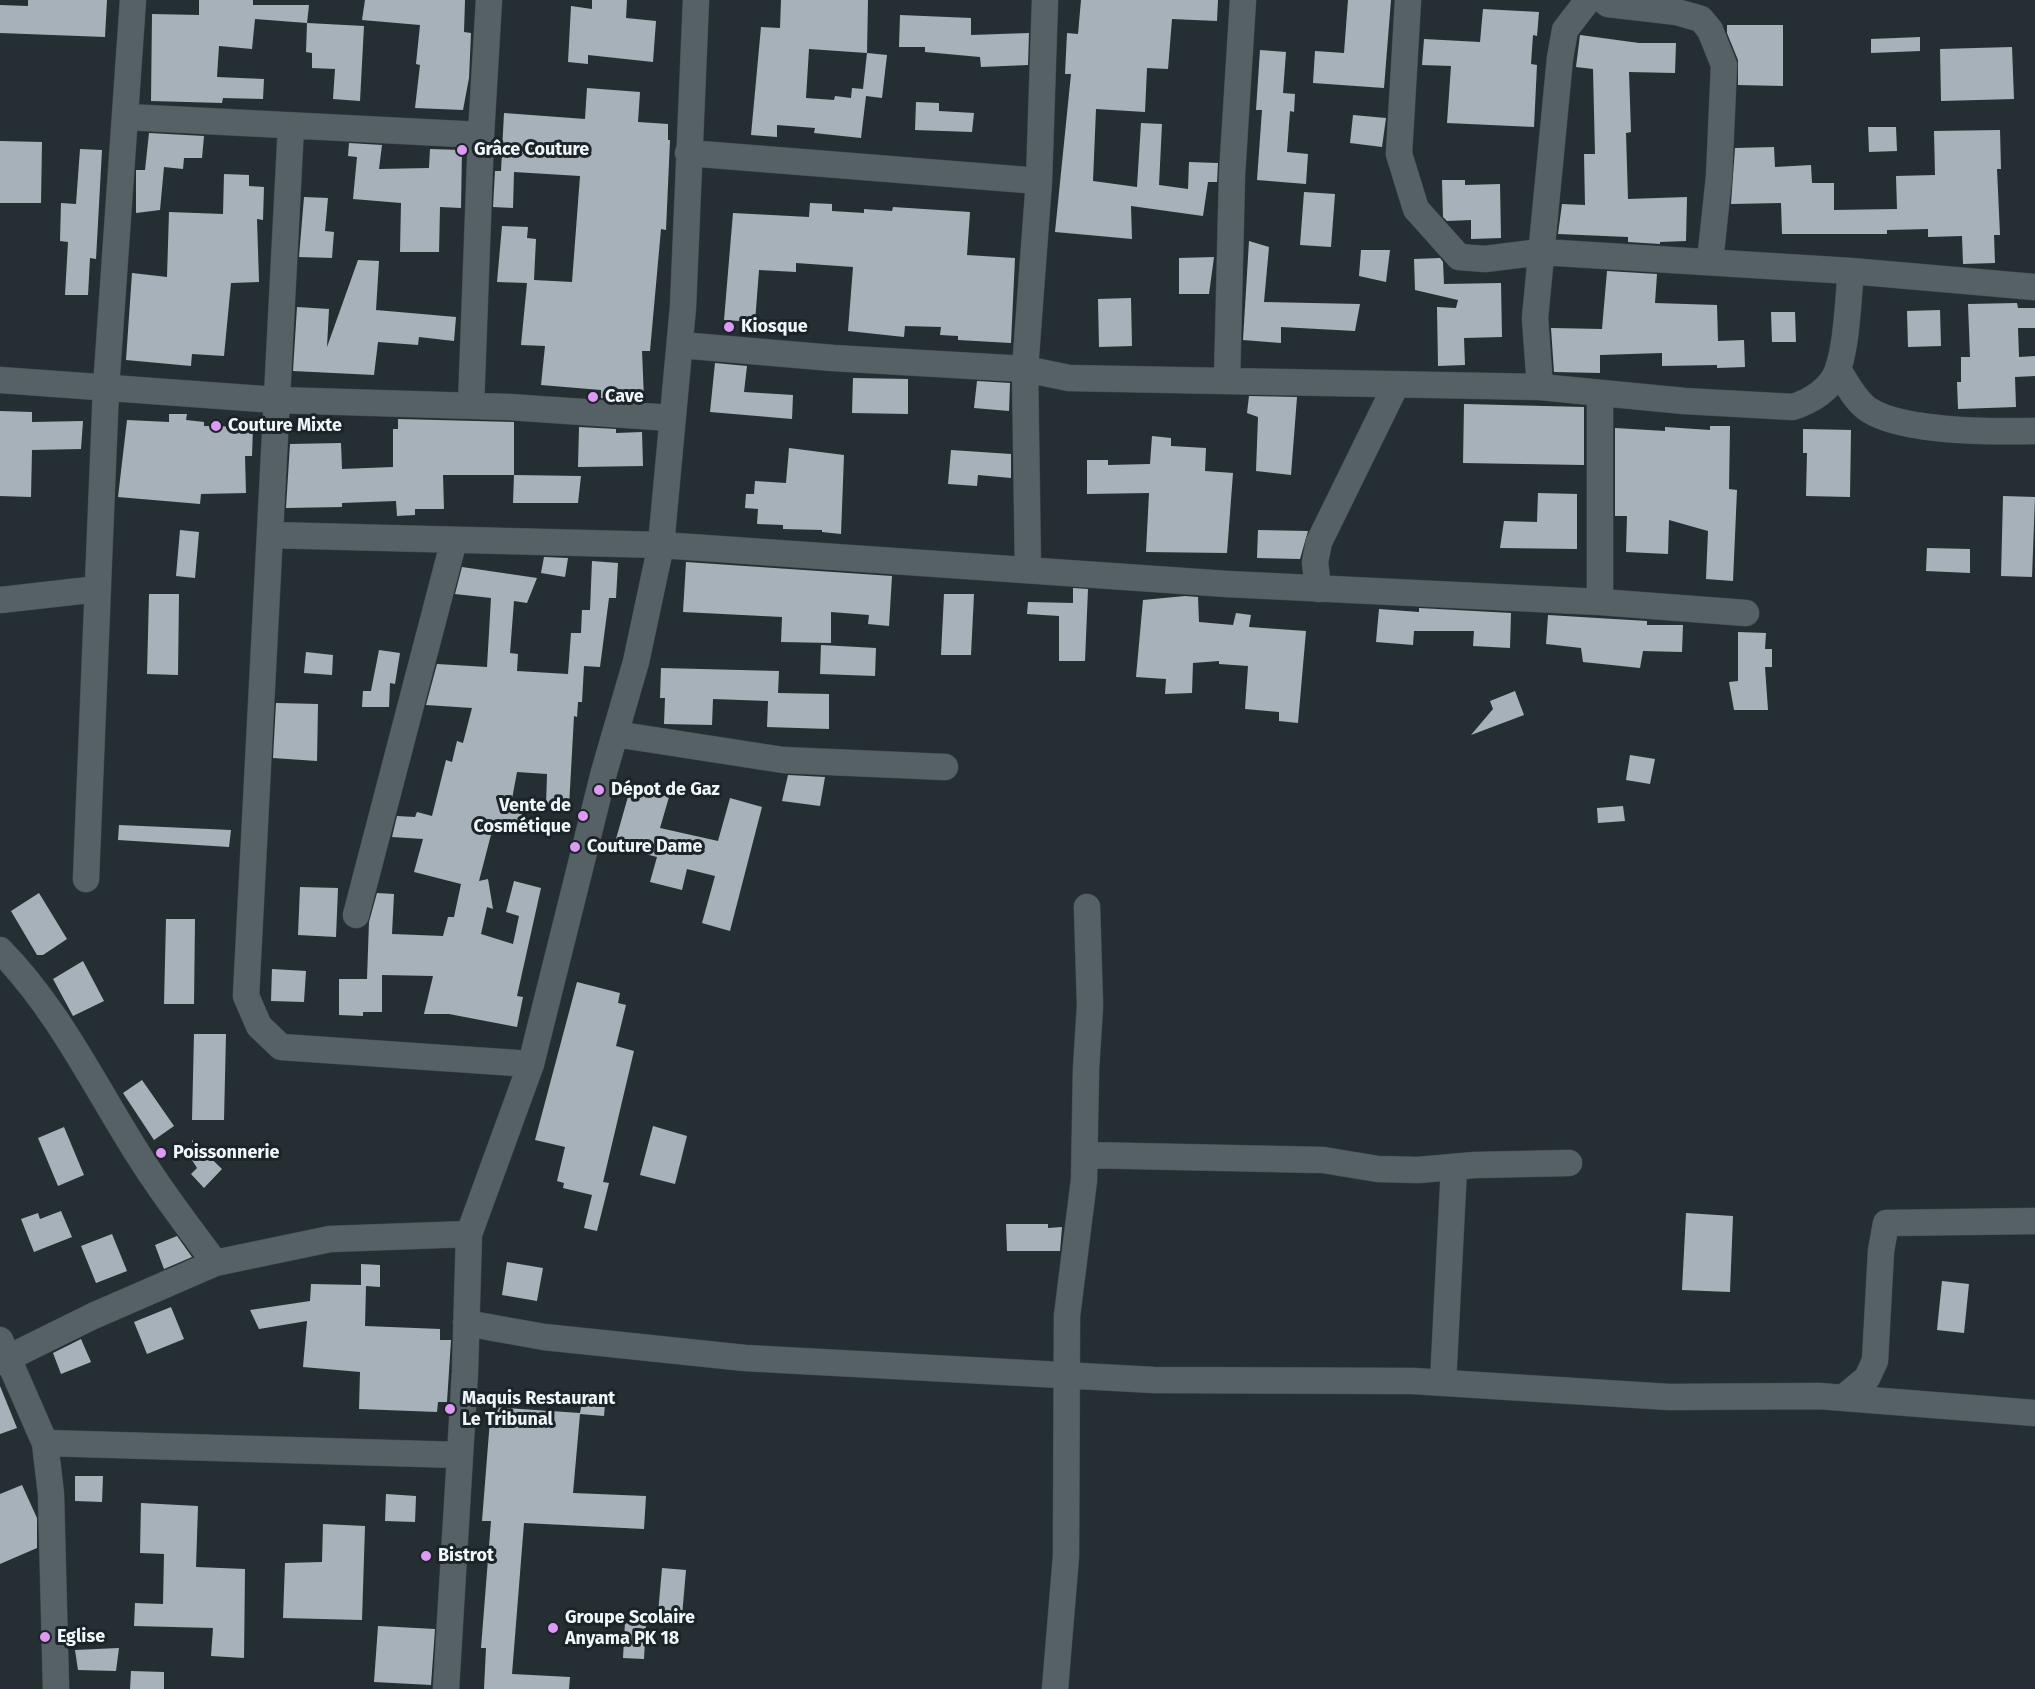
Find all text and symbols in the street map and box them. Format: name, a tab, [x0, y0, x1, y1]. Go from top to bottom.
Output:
place label: Grâce Couture	[474, 139, 589, 161]
marker: Grâce Couture	[455, 143, 469, 157]
place label: Kiosque	[741, 316, 808, 338]
marker: Kiosque	[722, 320, 736, 334]
place label: Cave	[605, 386, 644, 408]
marker: Cave	[586, 390, 600, 404]
place label: Couture Mixte	[228, 415, 342, 437]
marker: Couture Mixte	[209, 419, 223, 433]
place label: Dépot de Gaz	[611, 779, 720, 801]
marker: Dépot de Gaz	[592, 783, 606, 797]
place label: Vente de Cosmétique	[474, 795, 571, 838]
marker: Vente de Cosmétique	[576, 809, 590, 823]
place label: Couture Dame	[587, 836, 702, 858]
marker: Couture Dame	[568, 840, 582, 854]
place label: Poissonnerie	[173, 1142, 280, 1164]
marker: Poissonnerie	[154, 1146, 168, 1160]
place label: Maquis Restaurant Le Tribunal	[462, 1388, 615, 1430]
marker: Maquis Restaurant Le Tribunal	[443, 1402, 457, 1416]
place label: Bistrot	[438, 1545, 494, 1567]
marker: Bistrot	[419, 1549, 433, 1563]
place label: Groupe Scolaire Anyama PK 18	[565, 1607, 695, 1650]
marker: Groupe Scolaire Anyama PK 18	[546, 1621, 560, 1635]
place label: Eglise	[57, 1626, 105, 1648]
marker: Eglise	[38, 1630, 52, 1644]

